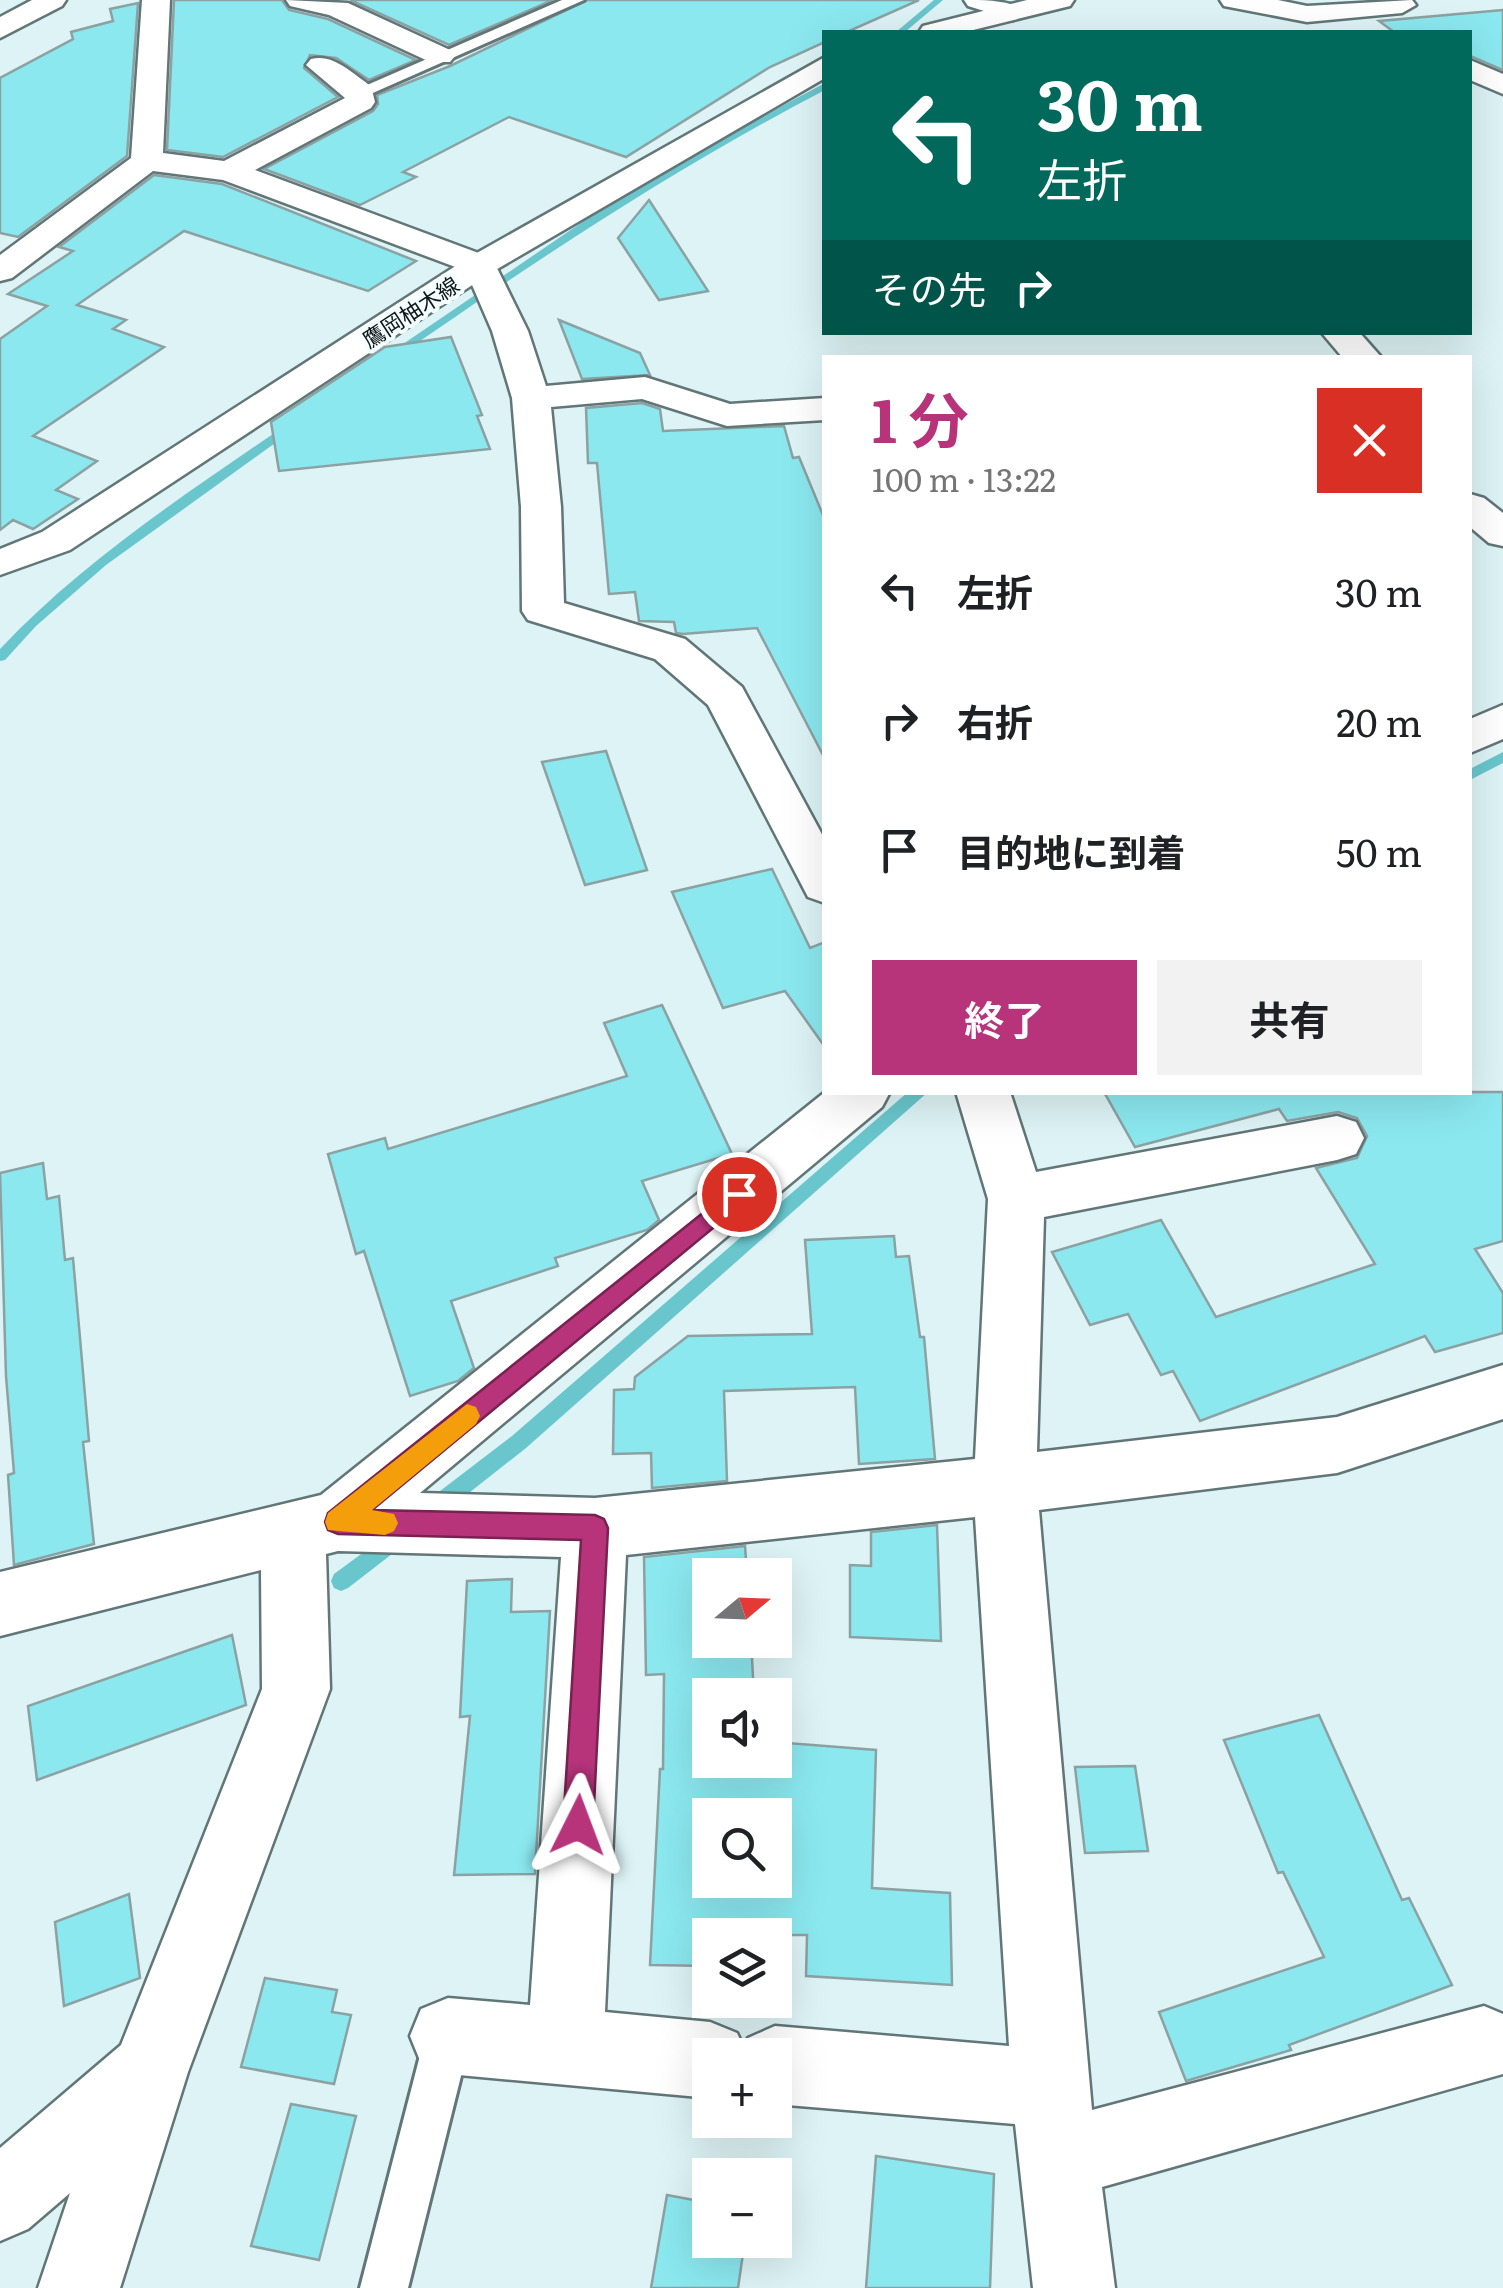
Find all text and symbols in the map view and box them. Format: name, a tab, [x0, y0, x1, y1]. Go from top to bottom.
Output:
text: 30 m	[1037, 49, 1203, 153]
icon: left	[872, 70, 1002, 200]
text: 左折	[1037, 144, 1127, 211]
text: その先	[872, 259, 986, 316]
icon: right	[1006, 260, 1061, 315]
street label: 鷹岡柚木線	[355, 267, 465, 355]
text: 1 分	[872, 372, 969, 461]
button: close	[1317, 388, 1422, 493]
text: 100 m · 13:22	[872, 454, 1056, 502]
text: 左折	[957, 562, 1033, 619]
text: 30 m	[1335, 562, 1422, 619]
icon: left	[872, 563, 927, 618]
text: 右折	[957, 692, 1033, 749]
text: 20 m	[1336, 692, 1422, 749]
icon: right	[872, 693, 927, 748]
text: 目的地に到着	[957, 822, 1185, 879]
text: 50 m	[1336, 822, 1422, 879]
icon: arrive	[872, 823, 927, 878]
button: 終了	[872, 960, 1137, 1075]
button: 共有	[1157, 960, 1422, 1075]
pin	[697, 1152, 782, 1237]
icon: arrive	[712, 1167, 767, 1222]
north arrow	[692, 1558, 792, 1658]
map controls	[692, 1558, 792, 2258]
button: sound	[692, 1678, 792, 1778]
position arrow	[526, 1773, 630, 1877]
button: search	[692, 1798, 792, 1898]
button: layers	[692, 1918, 792, 2018]
button: +	[692, 2038, 792, 2138]
button: −	[692, 2158, 792, 2258]

